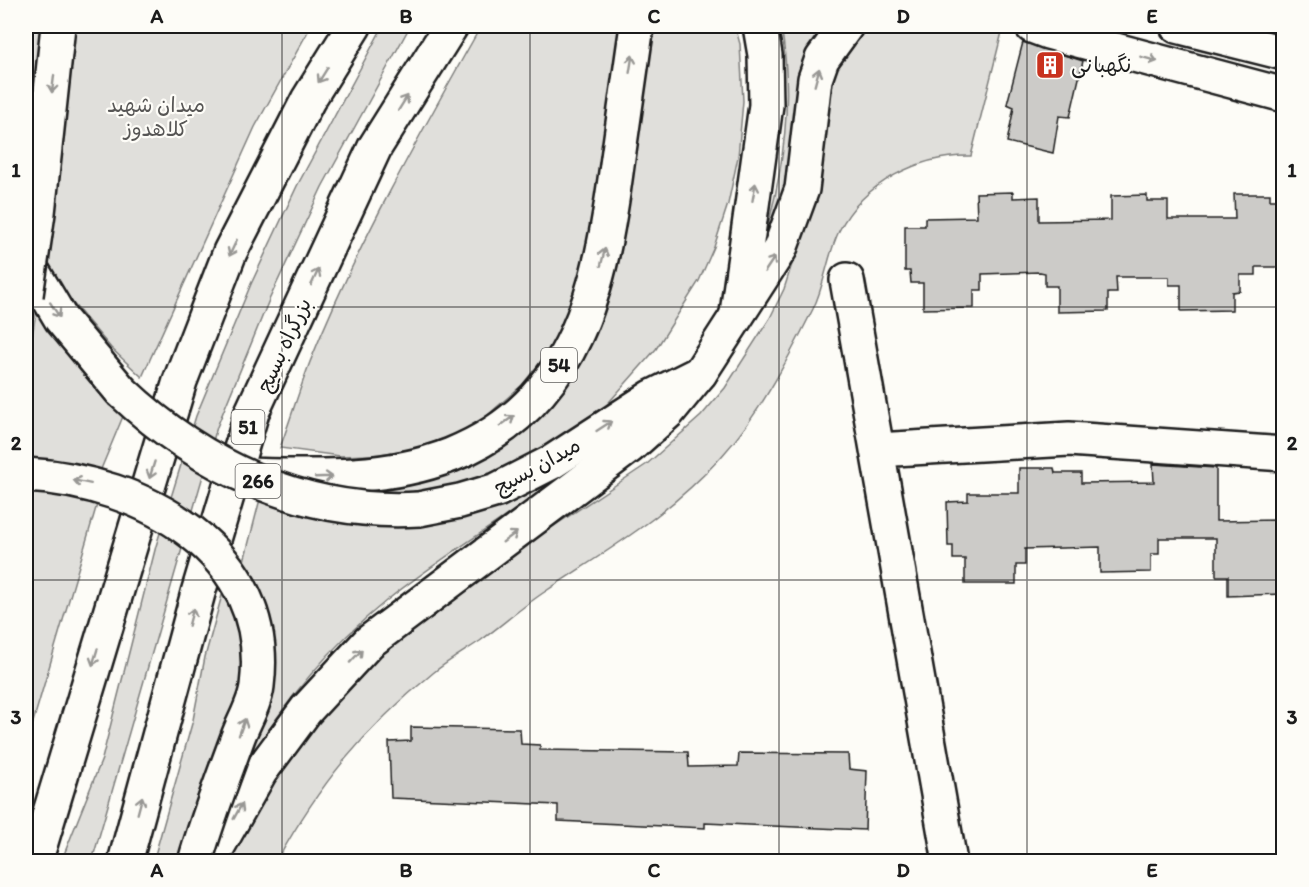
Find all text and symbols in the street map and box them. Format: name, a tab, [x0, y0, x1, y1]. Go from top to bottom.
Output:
text: A	[150, 4, 164, 28]
text: B	[400, 4, 413, 28]
text: C	[648, 4, 661, 28]
text: D	[896, 4, 910, 28]
text: E	[1146, 4, 1158, 28]
building icon: نگهبانی	[1034, 49, 1066, 81]
place label: نگهبانی	[1071, 52, 1131, 79]
one-way arrow	[1139, 54, 1158, 66]
one-way arrow	[626, 55, 637, 74]
one-way arrow	[317, 66, 329, 83]
one-way arrow	[811, 68, 823, 87]
one-way arrow	[47, 73, 58, 93]
park label: میدان شهید کلاهدوز	[107, 92, 205, 141]
one-way arrow	[397, 95, 409, 112]
text: 1	[11, 158, 21, 182]
text: 1	[1287, 158, 1297, 182]
one-way arrow	[749, 183, 760, 203]
one-way arrow	[226, 238, 238, 256]
one-way arrow	[598, 248, 610, 267]
one-way arrow	[764, 257, 776, 273]
one-way arrow	[310, 268, 322, 286]
street label: بزرگراه بسیج	[251, 294, 318, 397]
one-way arrow	[49, 301, 61, 318]
road number: 54	[541, 348, 577, 382]
road number: 51	[232, 410, 264, 444]
one-way arrow	[498, 415, 514, 427]
one-way arrow	[595, 420, 612, 432]
text: 2	[11, 431, 22, 455]
text: 2	[1287, 431, 1298, 455]
street label: میدان بسیج	[489, 432, 585, 501]
one-way arrow	[146, 460, 157, 479]
road number: 266	[236, 464, 280, 498]
one-way arrow	[313, 471, 333, 482]
one-way arrow	[72, 475, 91, 487]
one-way arrow	[501, 531, 517, 543]
one-way arrow	[186, 608, 198, 627]
one-way arrow	[89, 647, 100, 666]
one-way arrow	[349, 649, 363, 664]
text: 3	[11, 705, 22, 729]
text: 3	[1287, 705, 1298, 729]
one-way arrow	[237, 718, 248, 737]
one-way arrow	[135, 796, 147, 815]
one-way arrow	[233, 802, 244, 820]
text: A	[150, 858, 164, 882]
text: B	[400, 858, 413, 882]
text: C	[648, 858, 661, 882]
text: D	[896, 858, 910, 882]
text: E	[1146, 858, 1158, 882]

